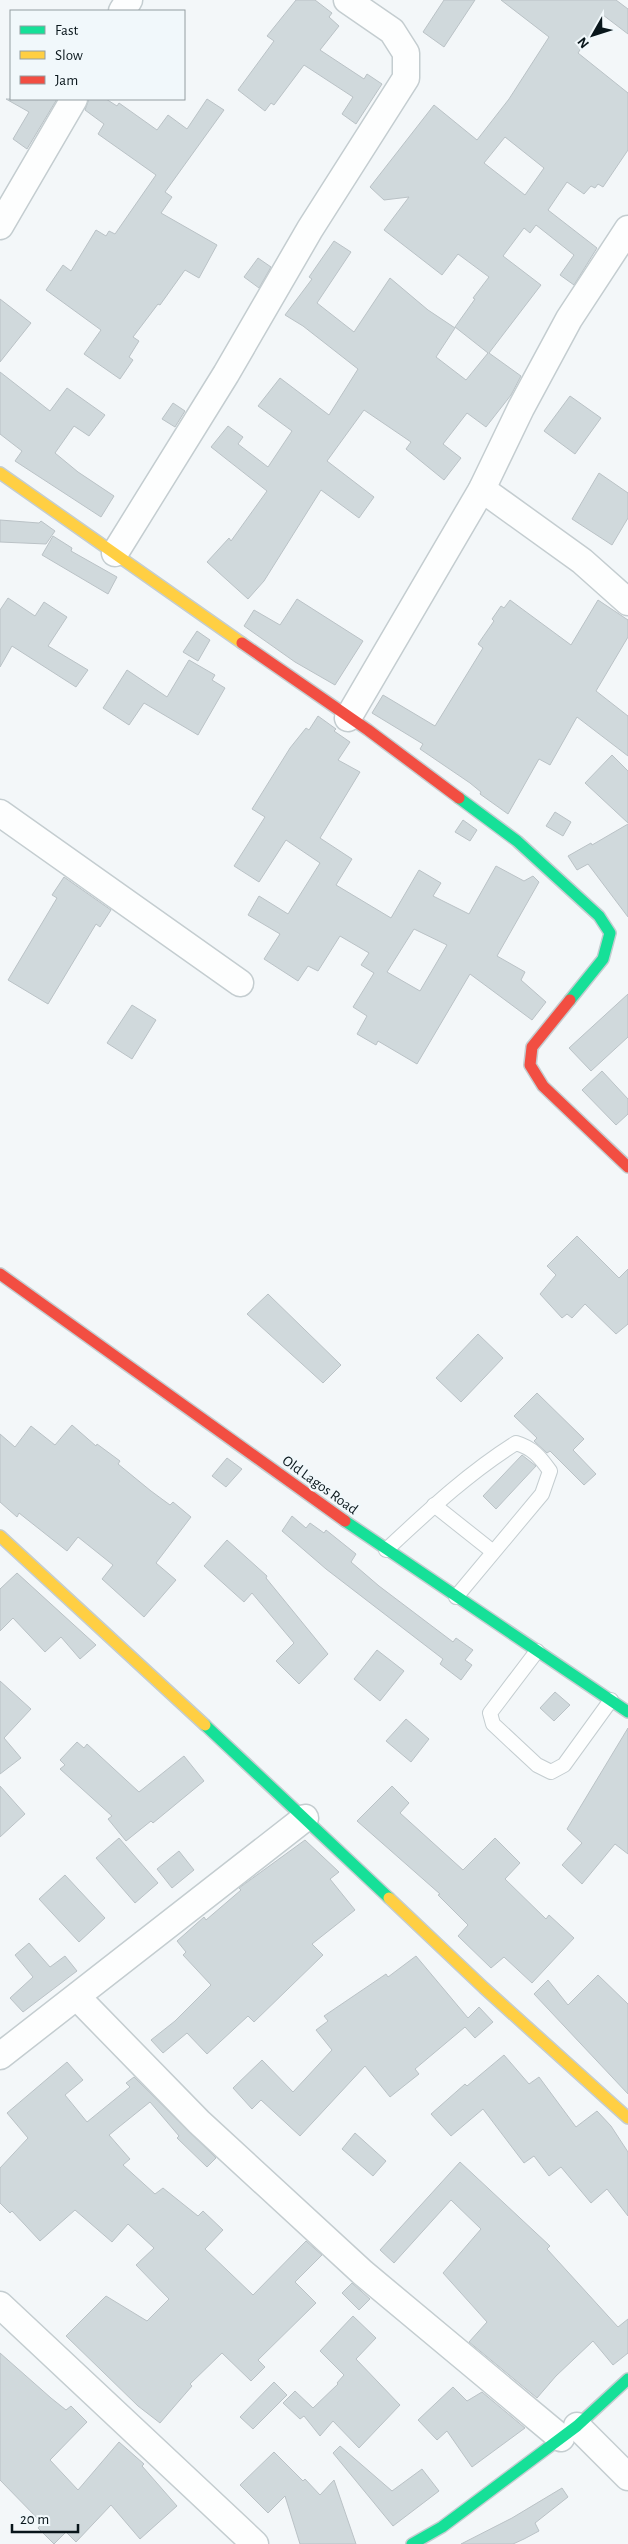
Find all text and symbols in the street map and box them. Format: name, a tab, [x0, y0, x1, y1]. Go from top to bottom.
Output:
legend	[10, 10, 185, 100]
north arrow	[568, 10, 618, 60]
text: Fast	[55, 23, 79, 38]
text: N	[575, 34, 592, 51]
text: Slow	[55, 48, 83, 63]
text: Jam	[55, 73, 78, 88]
street label: Old Lagos Road	[280, 1453, 361, 1517]
scale bar	[12, 2502, 79, 2534]
text: 20 m	[20, 2512, 49, 2527]

